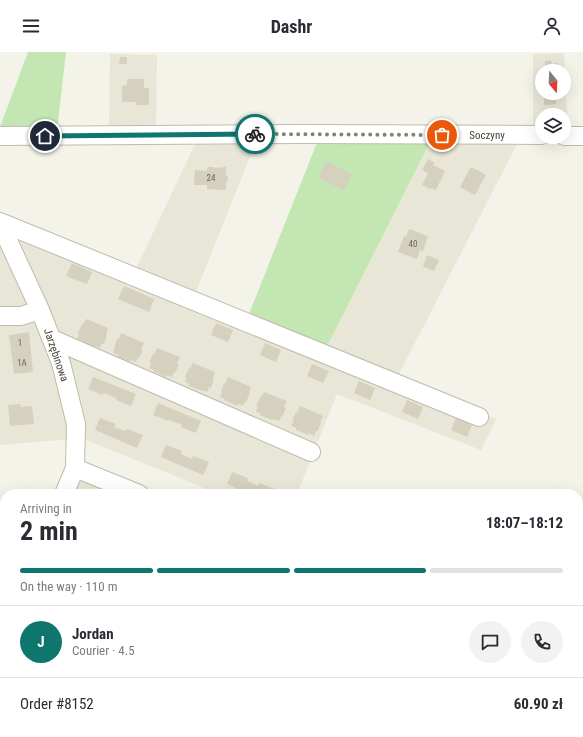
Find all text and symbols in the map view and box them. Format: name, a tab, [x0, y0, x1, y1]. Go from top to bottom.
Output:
icon: menu	[20, 15, 42, 37]
icon: person	[541, 15, 563, 37]
text: Dashr	[271, 16, 312, 37]
north arrow	[535, 64, 571, 100]
map controls	[535, 64, 571, 144]
button: layers	[535, 108, 571, 144]
courier	[235, 114, 275, 154]
pin	[425, 118, 459, 152]
pin	[28, 119, 62, 153]
icon: bike	[244, 123, 266, 145]
icon: bag	[431, 124, 453, 146]
icon: home	[34, 125, 56, 147]
street label: Soczyny	[469, 129, 505, 142]
house number: 24	[207, 173, 216, 183]
house number: 40	[409, 239, 417, 249]
street label: Jarzębinowa	[41, 327, 71, 383]
house number: 1	[18, 338, 22, 348]
house number: 1A	[17, 358, 27, 368]
text: Arriving in	[20, 501, 72, 516]
text: 18:07–18:12	[486, 514, 563, 532]
text: 2 min	[20, 516, 78, 546]
text: On the way · 110 m	[20, 579, 117, 594]
button: chat	[469, 621, 511, 663]
button: phone	[521, 621, 563, 663]
text: Jordan	[72, 625, 114, 643]
text: J	[37, 633, 45, 651]
text: Courier · 4.5	[72, 643, 135, 658]
text: Order #8152	[20, 695, 94, 713]
text: 60.90 zł	[514, 695, 563, 713]

